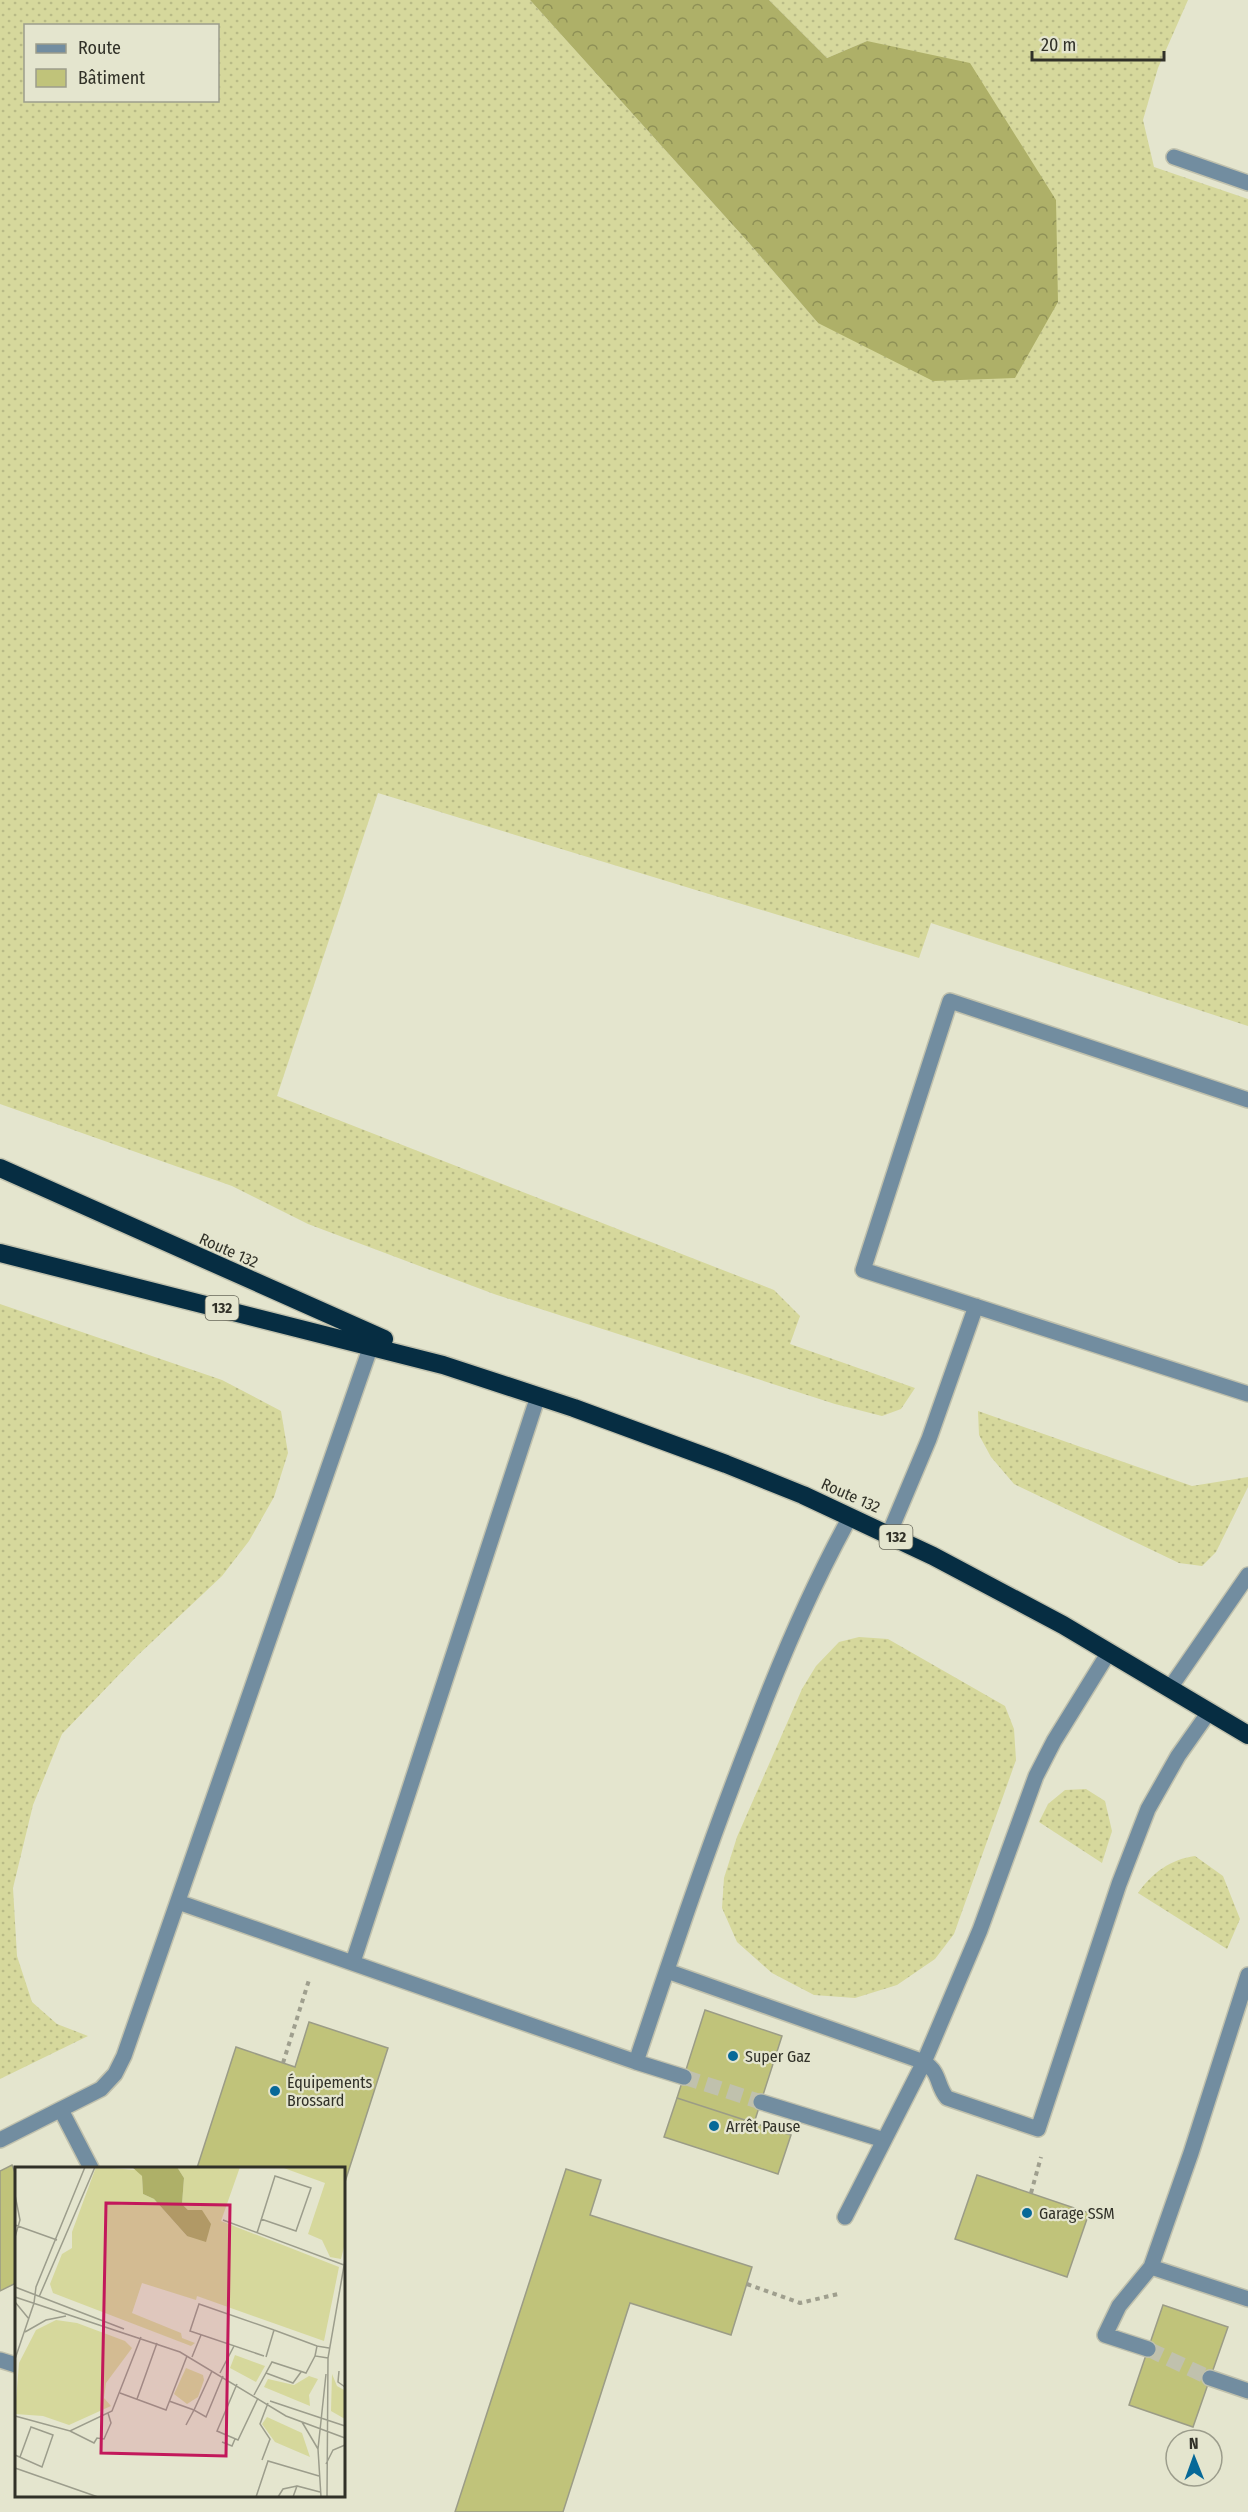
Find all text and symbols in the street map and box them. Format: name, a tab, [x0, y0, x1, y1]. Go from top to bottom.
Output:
legend	[24, 24, 219, 102]
scale bar	[1032, 24, 1164, 62]
text: 20 m	[1041, 34, 1076, 56]
text: Route	[78, 37, 121, 59]
text: Bâtiment	[78, 67, 145, 89]
street label: Route 132	[196, 1229, 261, 1272]
road number: 132	[206, 1296, 238, 1320]
street label: Route 132	[818, 1474, 883, 1517]
road number: 132	[880, 1525, 912, 1549]
place label: Super Gaz	[745, 2047, 810, 2066]
marker: Super Gaz	[726, 2049, 740, 2063]
place label: Équipements Brossard	[287, 2073, 372, 2110]
marker: Équipements Brossard	[268, 2084, 282, 2098]
place label: Arrêt Pause	[726, 2117, 801, 2136]
marker: Arrêt Pause	[707, 2119, 721, 2133]
inset map	[15, 2167, 345, 2497]
place label: Garage SSM	[1039, 2204, 1115, 2223]
marker: Garage SSM	[1020, 2206, 1034, 2220]
north arrow	[1164, 2428, 1224, 2488]
text: N	[1189, 2434, 1199, 2453]

